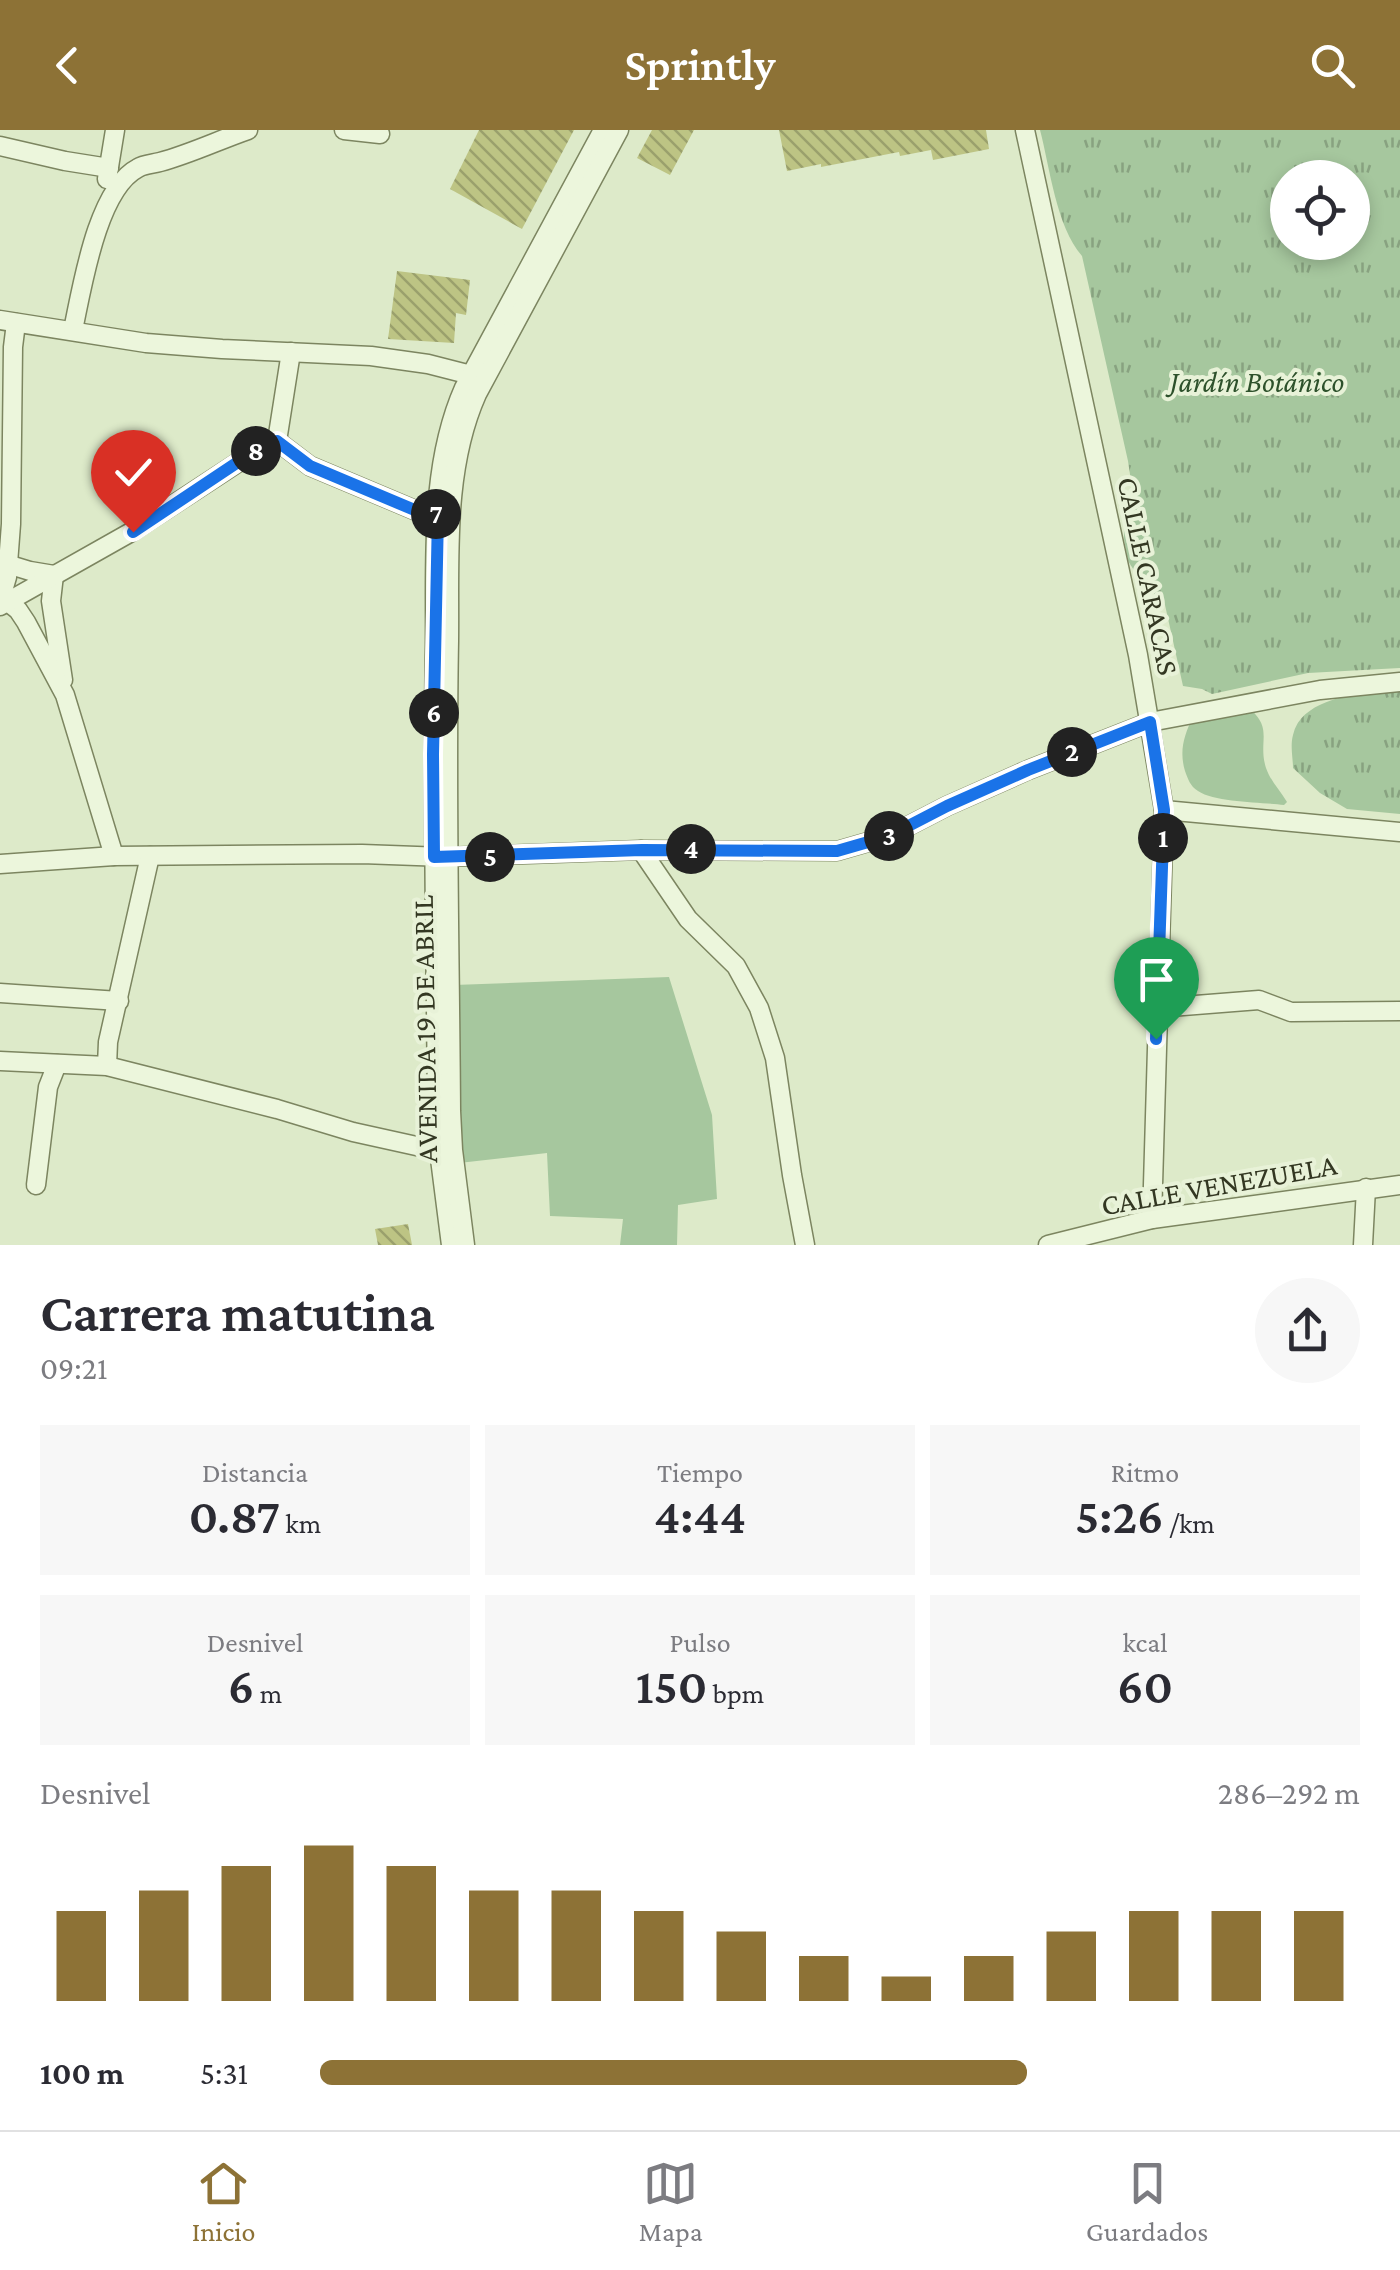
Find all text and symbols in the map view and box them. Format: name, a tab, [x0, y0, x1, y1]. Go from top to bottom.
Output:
icon: back	[40, 38, 95, 93]
icon: search	[1305, 38, 1360, 93]
text: Sprintly	[624, 40, 776, 90]
map controls	[1270, 160, 1370, 260]
button: locate	[1270, 160, 1370, 260]
park label: Jardín Botánico	[1165, 365, 1344, 398]
pin: 8	[231, 426, 281, 476]
pin	[91, 430, 176, 533]
text: 8	[248, 435, 264, 466]
icon: check	[106, 445, 161, 500]
street label: CALLE CARACAS	[1111, 474, 1186, 678]
pin: 7	[411, 489, 461, 539]
text: 7	[429, 498, 443, 529]
pin: 6	[409, 688, 459, 738]
text: 6	[426, 697, 442, 728]
pin: 2	[1047, 727, 1097, 777]
text: 2	[1065, 736, 1079, 767]
pin: 3	[864, 811, 914, 861]
pin: 1	[1138, 813, 1188, 863]
text: 3	[882, 820, 896, 851]
text: 1	[1158, 822, 1168, 853]
pin: 4	[666, 824, 716, 874]
pin: 5	[465, 832, 515, 882]
text: 4	[683, 833, 699, 864]
text: 5	[483, 841, 497, 872]
street label: AVENIDA 19 DE ABRIL	[406, 895, 443, 1163]
pin	[1114, 937, 1199, 1040]
icon: arrive	[1129, 952, 1184, 1007]
street label: CALLE VENEZUELA	[1098, 1147, 1340, 1221]
button: share	[1255, 1278, 1360, 1383]
text: Carrera matutina	[40, 1282, 435, 1343]
text: 09:21	[40, 1350, 108, 1386]
text: Distancia	[202, 1457, 308, 1488]
text: Tiempo	[657, 1457, 743, 1488]
text: Ritmo	[1111, 1457, 1179, 1488]
text: 0.87	[189, 1488, 280, 1544]
text: 4:44	[654, 1488, 746, 1544]
text: 5:26	[1075, 1488, 1164, 1544]
text: km	[280, 1508, 321, 1539]
text: /km	[1164, 1508, 1215, 1539]
text: Desnivel	[207, 1627, 303, 1658]
text: Pulso	[669, 1627, 731, 1658]
text: kcal	[1122, 1627, 1168, 1658]
text: 6	[228, 1658, 254, 1714]
text: 150	[636, 1658, 707, 1714]
text: 60	[1117, 1658, 1173, 1714]
text: m	[254, 1678, 282, 1709]
text: bpm	[707, 1678, 764, 1709]
text: Desnivel	[40, 1775, 150, 1811]
text: 286–292 m	[1218, 1775, 1360, 1811]
text: 100 m	[40, 2055, 124, 2091]
text: 5:31	[200, 2055, 248, 2091]
tab: Inicio	[192, 2156, 255, 2247]
tab: Mapa	[639, 2156, 703, 2247]
tab: Guardados	[1086, 2156, 1208, 2247]

